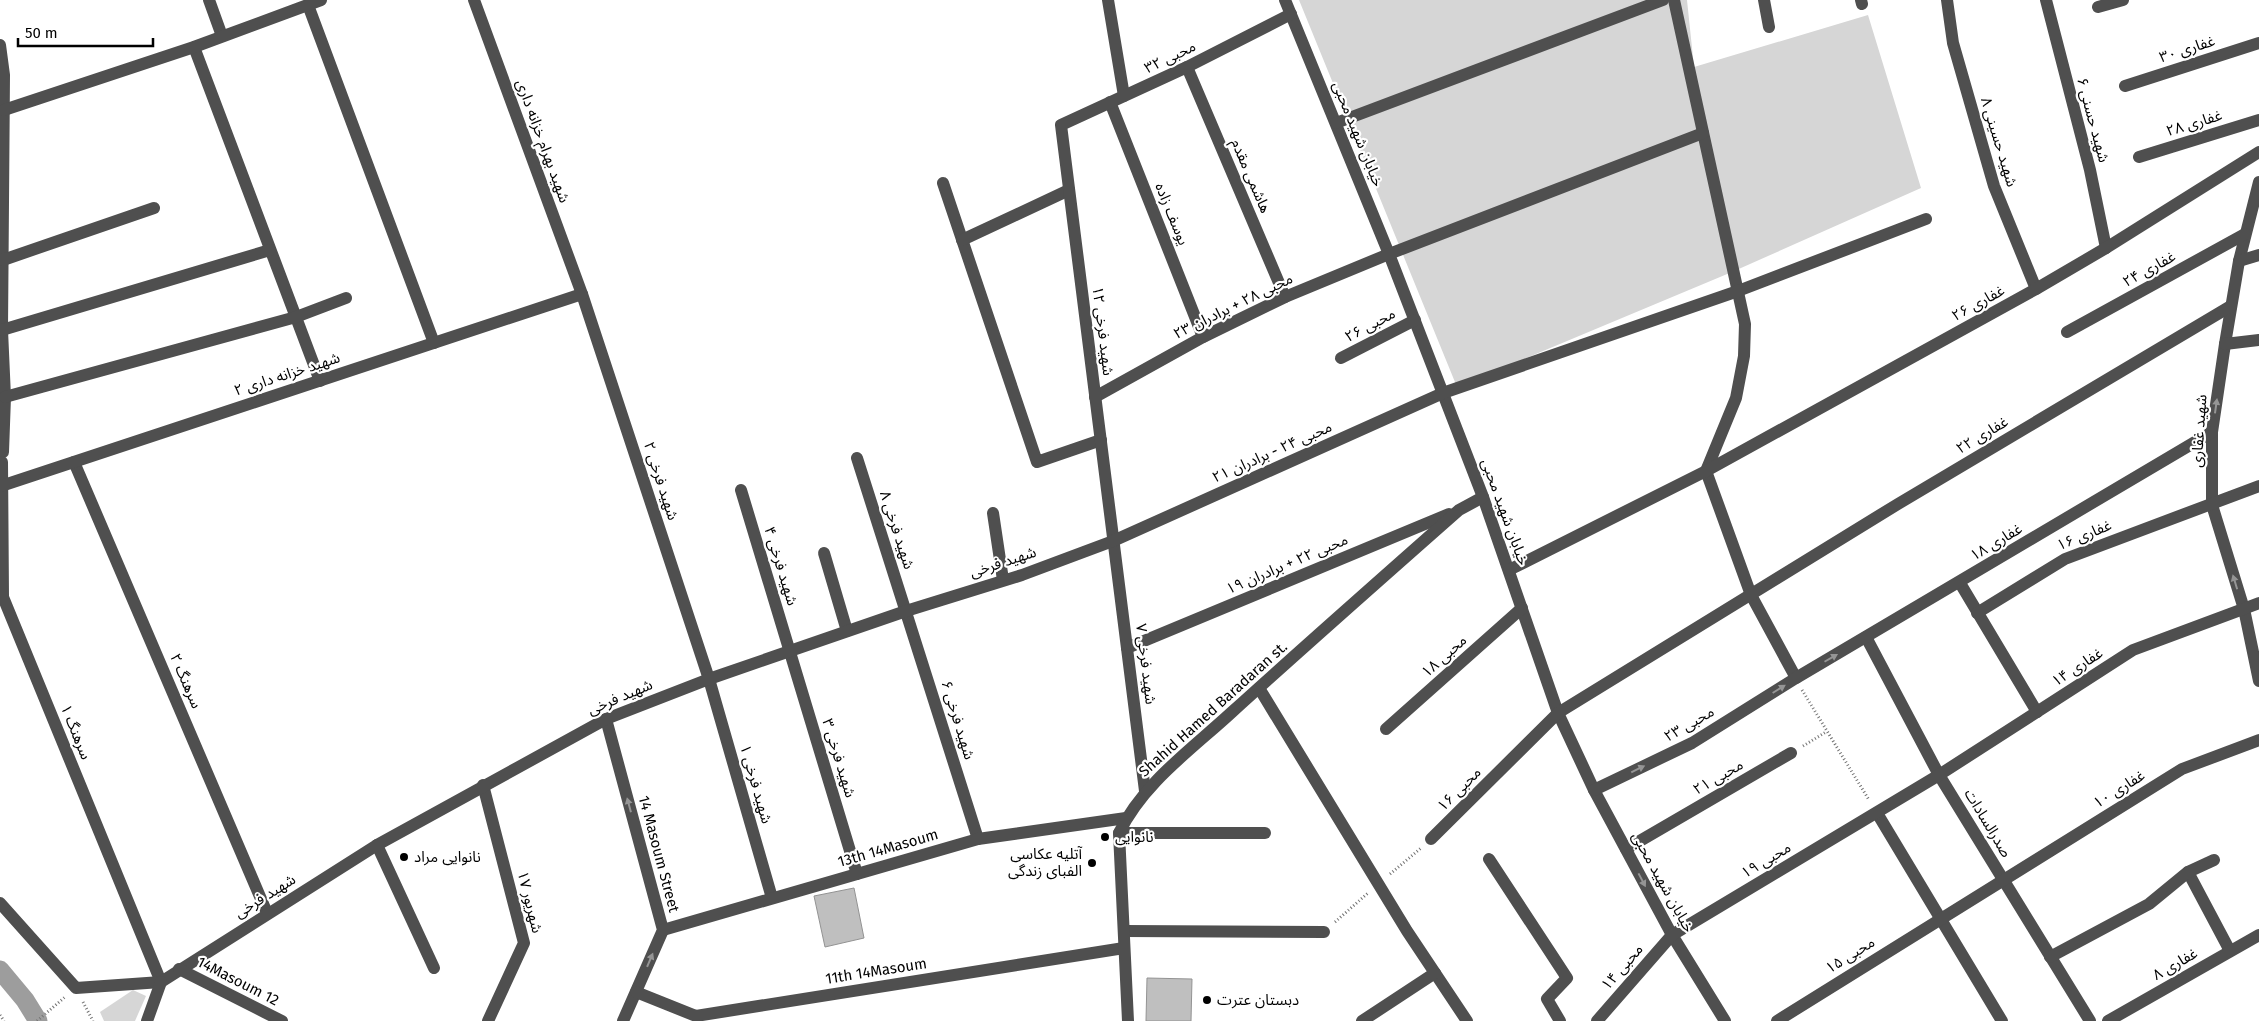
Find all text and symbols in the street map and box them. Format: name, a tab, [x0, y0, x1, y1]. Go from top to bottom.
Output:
scale bar	[18, 15, 152, 47]
text: 50 m	[25, 24, 58, 42]
street label: غفاری ۳۰	[2157, 31, 2218, 66]
street label: محبی ۳۲	[1141, 37, 1199, 77]
street label: شهید حسنی ۶	[2073, 76, 2113, 165]
street label: شهید بهرام خزانه داری	[510, 77, 574, 206]
street label: خیابان شهید محبی	[1329, 79, 1387, 189]
street label: شهید حسینی ۸	[1977, 95, 2021, 189]
street label: غفاری ۲۸	[2164, 106, 2225, 140]
street label: هاشمی مقدم	[1225, 136, 1275, 217]
street label: یوسف زاده	[1151, 180, 1193, 248]
street label: غفاری ۲۴	[2120, 247, 2179, 291]
street label: محبی ۲۸ + برادران ۲۳	[1170, 269, 1296, 343]
street label: غفاری ۲۶	[1949, 281, 2008, 325]
street label: شهید فرخی ۱۲	[1089, 285, 1117, 377]
street label: محبی ۲۶	[1342, 304, 1398, 346]
street label: شهید خزانه داری ۲	[232, 348, 342, 400]
street label: شهید غفاری	[2187, 394, 2211, 468]
one-way arrow	[2212, 398, 2220, 414]
street label: غفاری ۲۲	[1953, 412, 2012, 457]
street label: محبی ۲۴ - برادران ۲۱	[1209, 417, 1335, 487]
street label: شهید فرخی ۲	[640, 440, 682, 523]
street label: خیابان شهید محبی	[1477, 456, 1533, 568]
street label: شهید فرخی ۸	[876, 489, 918, 572]
street label: غفاری ۱۶	[2054, 516, 2114, 554]
street label: غفاری ۱۸	[1967, 519, 2026, 564]
street label: شهید فرخی ۴	[760, 524, 802, 608]
street label: محبی ۲۲ + برادران ۱۹	[1223, 530, 1351, 598]
street label: شهید فرخی	[967, 543, 1039, 581]
one-way arrow	[2231, 575, 2239, 590]
street label: شهید فرخی ۷	[1132, 623, 1160, 706]
street label: محبی ۱۸	[1418, 631, 1470, 681]
street label: Shahid Hamed Baradaran st.	[1135, 638, 1291, 780]
street label: غفاری ۱۴	[2048, 644, 2106, 690]
street label: سرهنگ ۲	[166, 651, 206, 711]
one-way arrow	[1825, 653, 1838, 662]
street label: شهید فرخی	[585, 675, 655, 719]
street label: شهید فرخی ۶	[937, 678, 979, 762]
one-way arrow	[1773, 684, 1786, 693]
street label: سرهنگ ۱	[57, 702, 95, 762]
street label: محبی ۲۳	[1661, 703, 1717, 745]
street label: شهید فرخی ۳	[818, 716, 860, 800]
street label: شهید فرخی ۱	[736, 742, 776, 826]
street label: محبی ۲۱	[1690, 756, 1746, 798]
street label: محبی ۱۶	[1433, 763, 1485, 815]
one-way arrow	[1631, 765, 1645, 773]
street label: غفاری ۱۰	[2090, 766, 2148, 812]
street label: صدرالسادات	[1960, 785, 2016, 861]
street label: 14 Masoum Street	[635, 794, 683, 915]
one-way arrow	[625, 797, 633, 812]
street label: 13th 14Masoum	[836, 825, 940, 871]
place label: نانوایی	[1115, 828, 1154, 846]
street label: خیابان شهید محبی	[1628, 829, 1698, 935]
marker: نانوایی	[1099, 831, 1111, 843]
street label: محبی ۱۹	[1738, 838, 1794, 882]
place label: آتلیه عکاسی الفبای زندگی	[1008, 845, 1083, 880]
place label: نانوایی مراد	[414, 848, 481, 866]
marker: نانوایی مراد	[398, 851, 410, 863]
marker: آتلیه عکاسی الفبای زندگی	[1086, 857, 1098, 869]
street label: ۱۷ شهریور	[514, 869, 546, 935]
street label: شهید فرخی	[231, 870, 299, 922]
one-way arrow	[1638, 873, 1647, 886]
street label: محبی ۱۵	[1822, 933, 1878, 977]
street label: محبی ۱۴	[1597, 940, 1647, 994]
street label: غفاری ۸	[2149, 944, 2201, 984]
street label: 14Masoum 12	[194, 953, 282, 1009]
one-way arrow	[646, 953, 654, 967]
street label: 11th 14Masoum	[824, 954, 928, 988]
place label: دبستان عترت	[1217, 991, 1299, 1009]
marker: دبستان عترت	[1201, 994, 1213, 1006]

